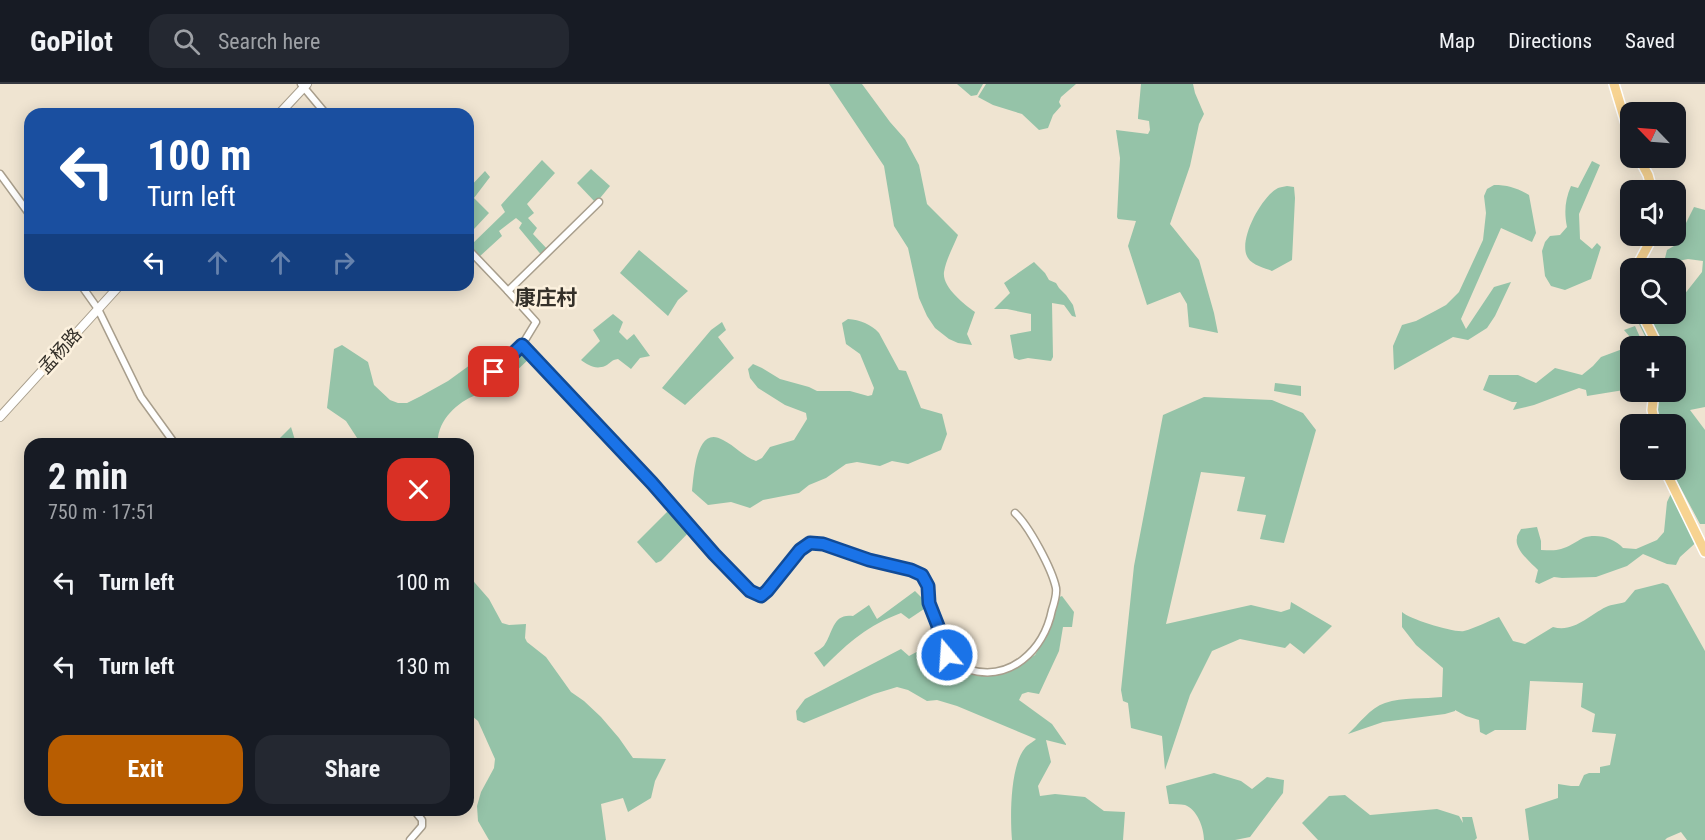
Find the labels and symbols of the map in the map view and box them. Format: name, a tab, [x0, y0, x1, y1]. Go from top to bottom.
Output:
north arrow	[1620, 102, 1686, 168]
district label: 康庄村	[515, 286, 578, 310]
street label: 孟杨路	[34, 324, 85, 378]
pin	[468, 346, 519, 397]
position arrow	[915, 623, 979, 687]

